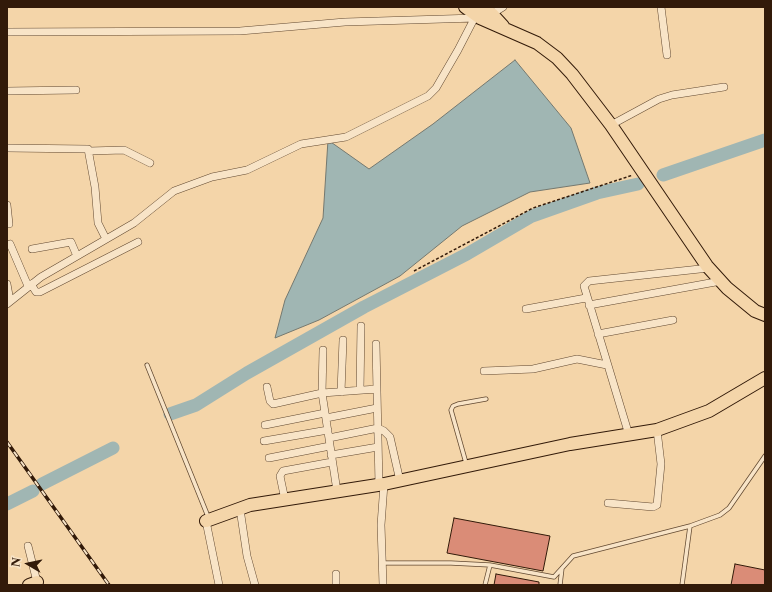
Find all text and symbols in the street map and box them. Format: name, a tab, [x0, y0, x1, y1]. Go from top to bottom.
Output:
north arrow	[8, 544, 48, 584]
text: N	[8, 556, 24, 568]

